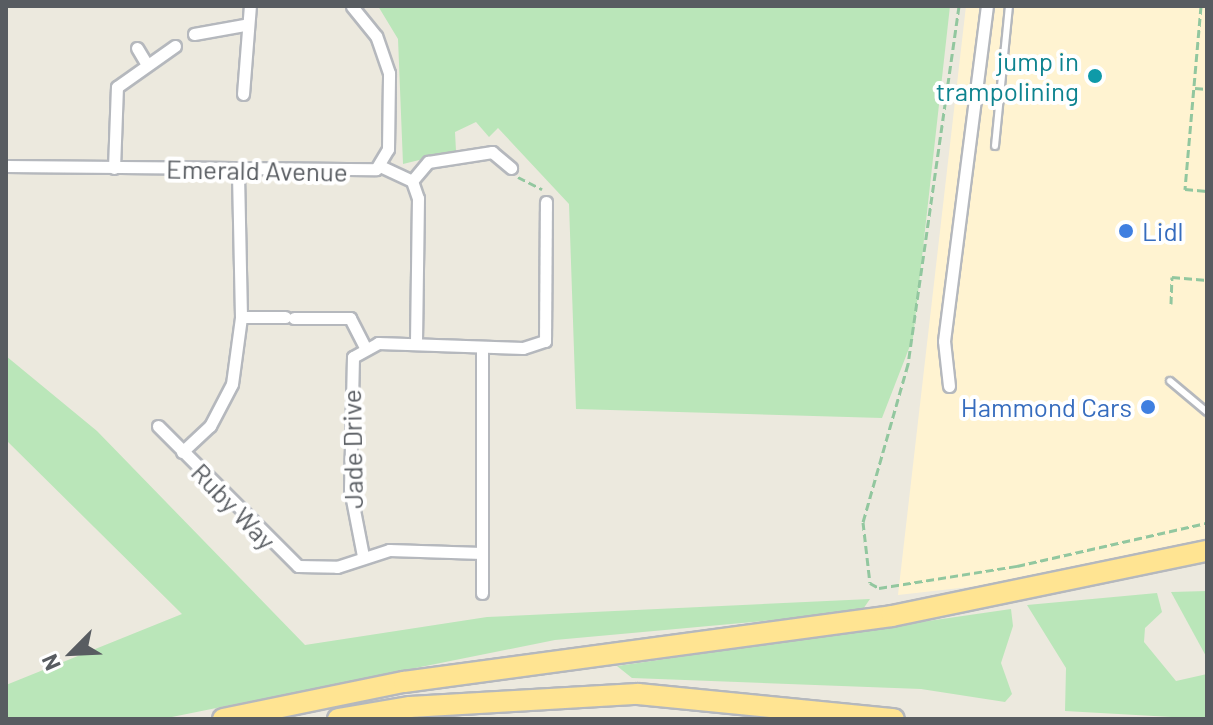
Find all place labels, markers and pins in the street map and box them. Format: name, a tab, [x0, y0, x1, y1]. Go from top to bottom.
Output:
place label: jump in trampolining	[936, 45, 1079, 106]
marker: jump in trampolining	[1086, 67, 1104, 85]
place label: Lidl	[1142, 215, 1184, 247]
marker: Lidl	[1117, 222, 1135, 240]
place label: Hammond Cars	[961, 391, 1132, 423]
marker: Hammond Cars	[1139, 398, 1157, 416]

